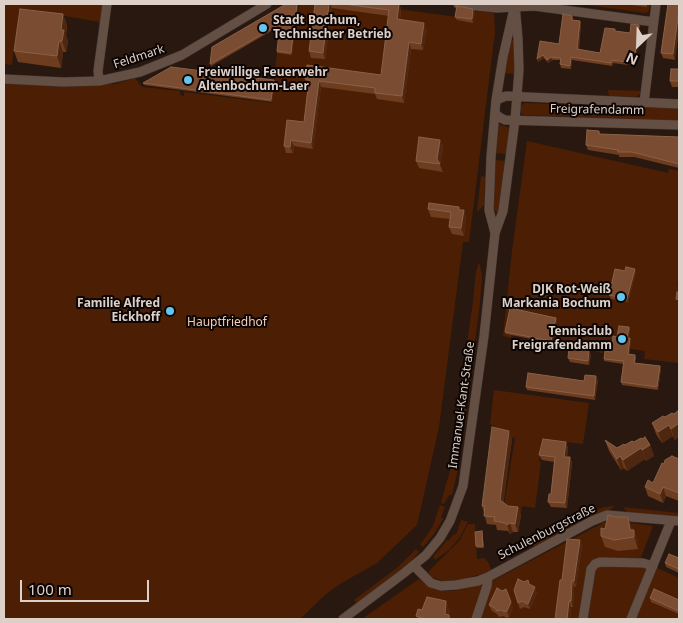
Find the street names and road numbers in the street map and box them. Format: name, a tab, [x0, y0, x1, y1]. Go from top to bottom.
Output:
street label: Feldmark	[112, 42, 166, 72]
street label: Freigrafendamm	[550, 102, 644, 118]
street label: Immanuel-Kant-Straße	[446, 340, 478, 470]
street label: Schulenburgstraße	[496, 501, 598, 563]

